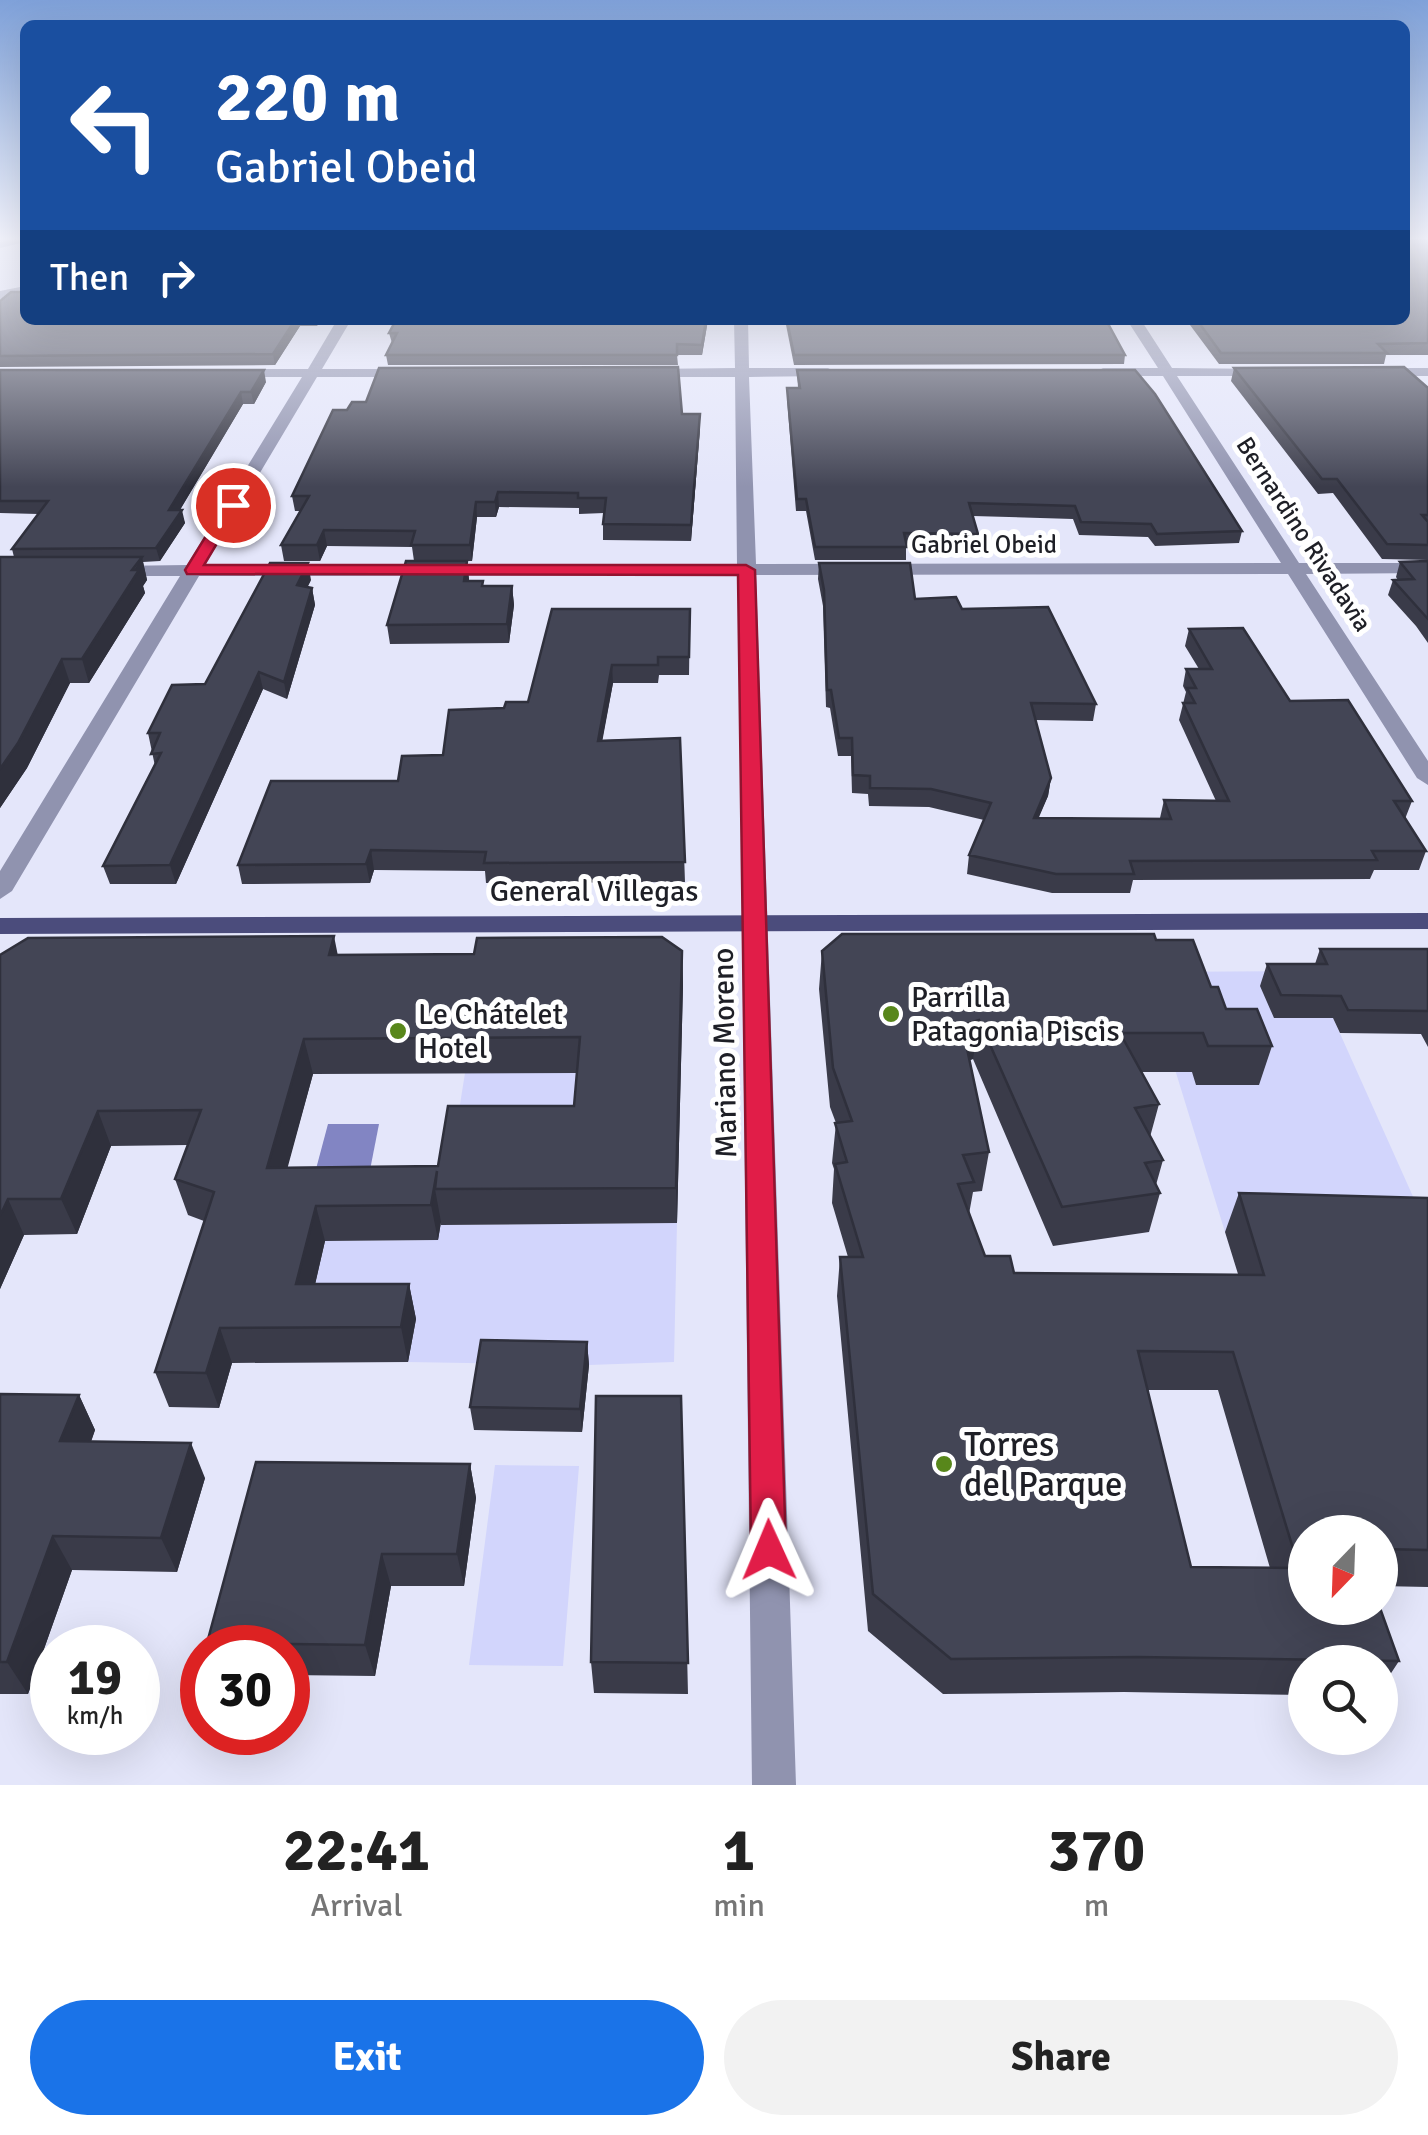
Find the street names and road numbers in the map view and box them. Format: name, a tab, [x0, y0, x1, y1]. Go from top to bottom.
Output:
street label: Bernardino Rivadavia	[1230, 431, 1378, 637]
street label: Gabriel Obeid	[911, 529, 1057, 560]
street label: General Villegas	[490, 873, 698, 910]
street label: Mariano Moreno	[705, 948, 745, 1158]

